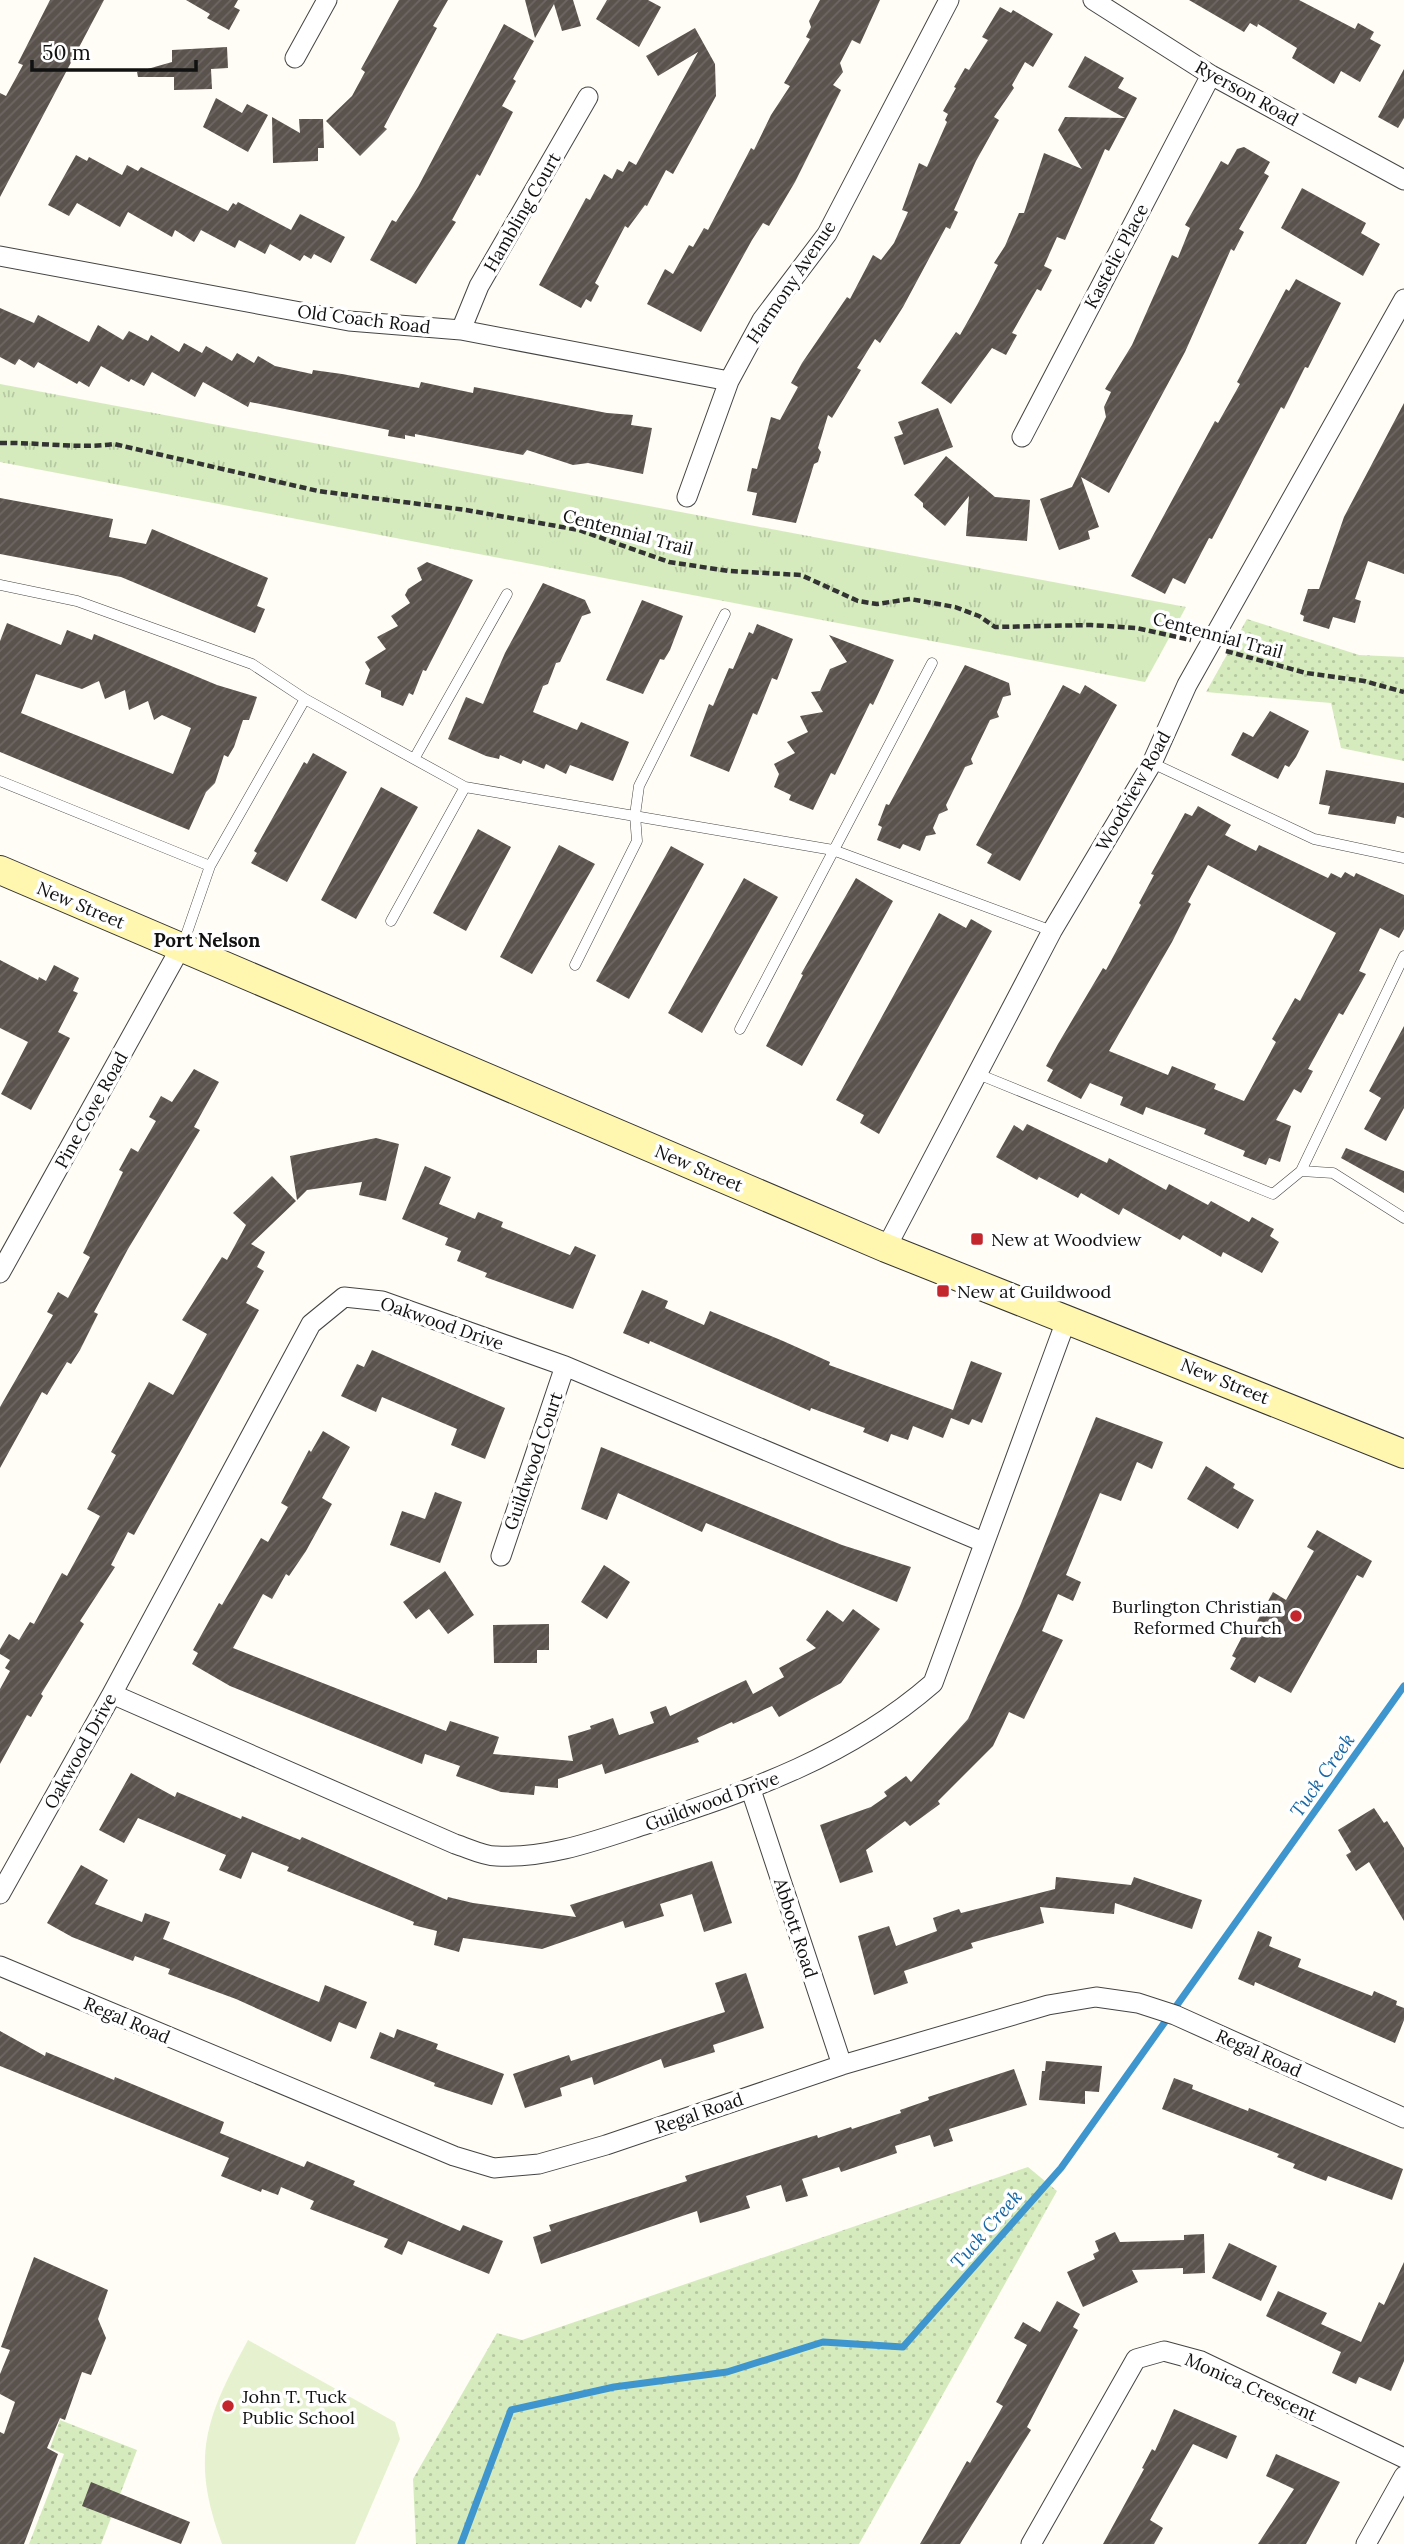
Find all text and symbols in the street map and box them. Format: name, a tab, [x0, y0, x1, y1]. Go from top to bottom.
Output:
scale bar	[32, 28, 196, 72]
text: 50 m	[42, 39, 91, 66]
street label: Ryerson Road	[1191, 55, 1303, 131]
street label: Hambling Court	[479, 148, 565, 276]
street label: Kastelic Place	[1079, 200, 1153, 312]
street label: Harmony Avenue	[741, 216, 841, 348]
street label: Old Coach Road	[296, 299, 432, 339]
street label: Centennial Trail	[560, 504, 696, 560]
street label: Centennial Trail	[1150, 607, 1286, 663]
street label: Woodview Road	[1091, 727, 1176, 855]
street label: New Street	[34, 876, 129, 934]
district label: Port Nelson	[154, 928, 260, 952]
street label: Pine Cove Road	[50, 1048, 133, 1172]
street label: New Street	[652, 1139, 747, 1197]
place label: New at Woodview	[991, 1228, 1142, 1251]
marker: New at Woodview	[969, 1231, 985, 1247]
place label: New at Guildwood	[957, 1280, 1112, 1303]
marker: New at Guildwood	[935, 1283, 951, 1299]
street label: Oakwood Drive	[377, 1291, 507, 1355]
street label: New Street	[1177, 1353, 1273, 1409]
street label: Guildwood Court	[499, 1389, 567, 1533]
place label: Burlington Christian Reformed Church	[1112, 1595, 1282, 1639]
marker: Burlington Christian Reformed Church	[1288, 1608, 1304, 1624]
street label: Oakwood Drive	[39, 1689, 121, 1813]
water label: Tuck Creek	[1284, 1728, 1360, 1821]
street label: Guildwood Drive	[642, 1766, 782, 1836]
street label: Abbott Road	[769, 1874, 823, 1981]
street label: Regal Road	[80, 1992, 174, 2049]
street label: Regal Road	[1212, 2024, 1306, 2082]
street label: Regal Road	[652, 2087, 746, 2139]
water label: Tuck Creek	[945, 2185, 1027, 2273]
street label: Monica Crescent	[1182, 2348, 1320, 2426]
place label: John T. Tuck Public School	[241, 2385, 355, 2429]
marker: John T. Tuck Public School	[220, 2398, 236, 2414]

